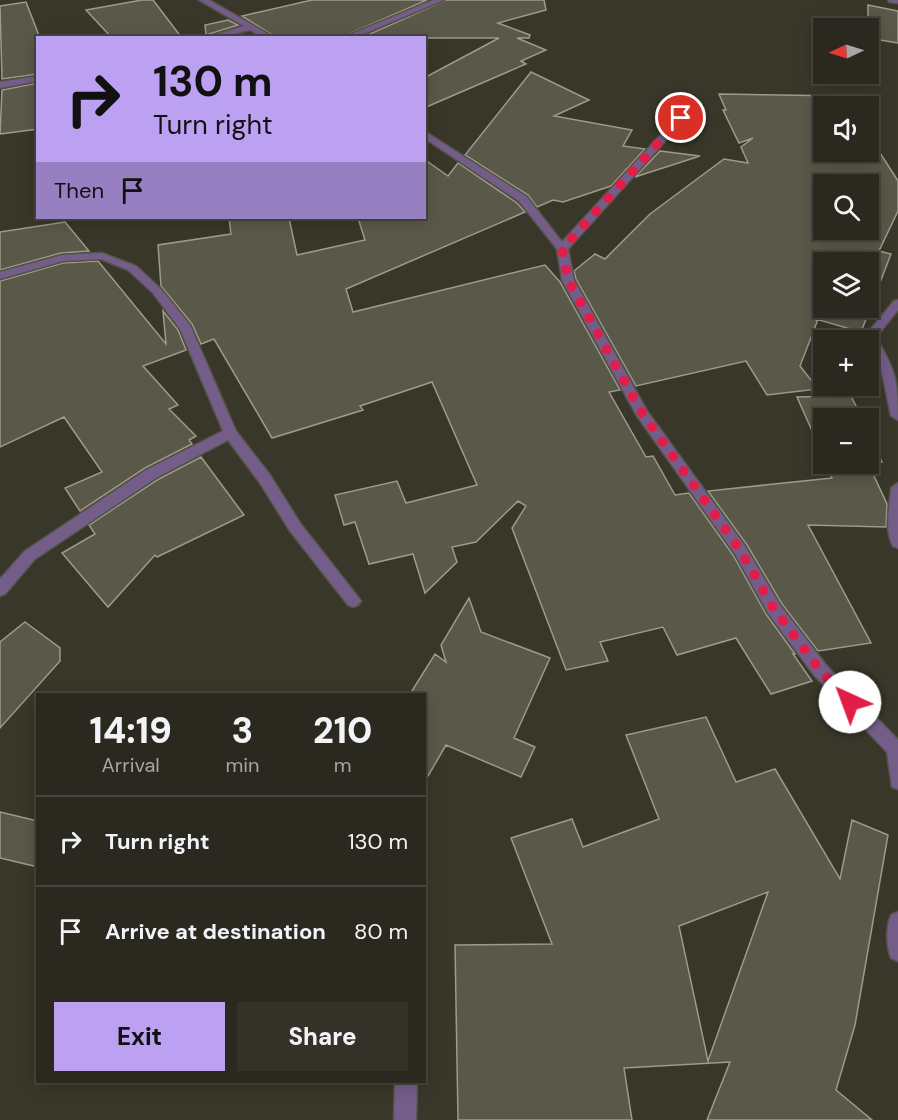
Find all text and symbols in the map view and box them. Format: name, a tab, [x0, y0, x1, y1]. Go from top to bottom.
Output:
north arrow	[813, 18, 879, 84]
map controls	[813, 18, 879, 474]
text: 130 m	[153, 54, 273, 109]
icon: right	[54, 60, 132, 138]
pin	[655, 92, 706, 143]
button: sound	[813, 96, 879, 162]
icon: arrive	[664, 101, 697, 134]
text: Turn right	[153, 107, 273, 142]
icon: arrive	[116, 174, 149, 207]
button: search	[813, 174, 879, 240]
text: Then	[54, 176, 104, 205]
button: layers	[813, 252, 879, 318]
button: +	[813, 330, 879, 396]
button: −	[813, 408, 879, 474]
position arrow	[818, 670, 882, 734]
text: 14:19	[90, 707, 172, 754]
text: 3	[232, 707, 253, 754]
text: 210	[313, 707, 373, 754]
text: Arrival	[102, 752, 160, 778]
text: min	[225, 752, 259, 778]
text: m	[334, 752, 352, 778]
icon: right	[54, 825, 87, 858]
text: Turn right	[105, 827, 210, 856]
text: 130 m	[348, 827, 408, 856]
icon: arrive	[54, 915, 87, 948]
text: Arrive at destination	[105, 917, 326, 946]
text: 80 m	[354, 917, 408, 946]
button: Exit	[54, 1002, 225, 1071]
button: Share	[237, 1002, 408, 1071]

